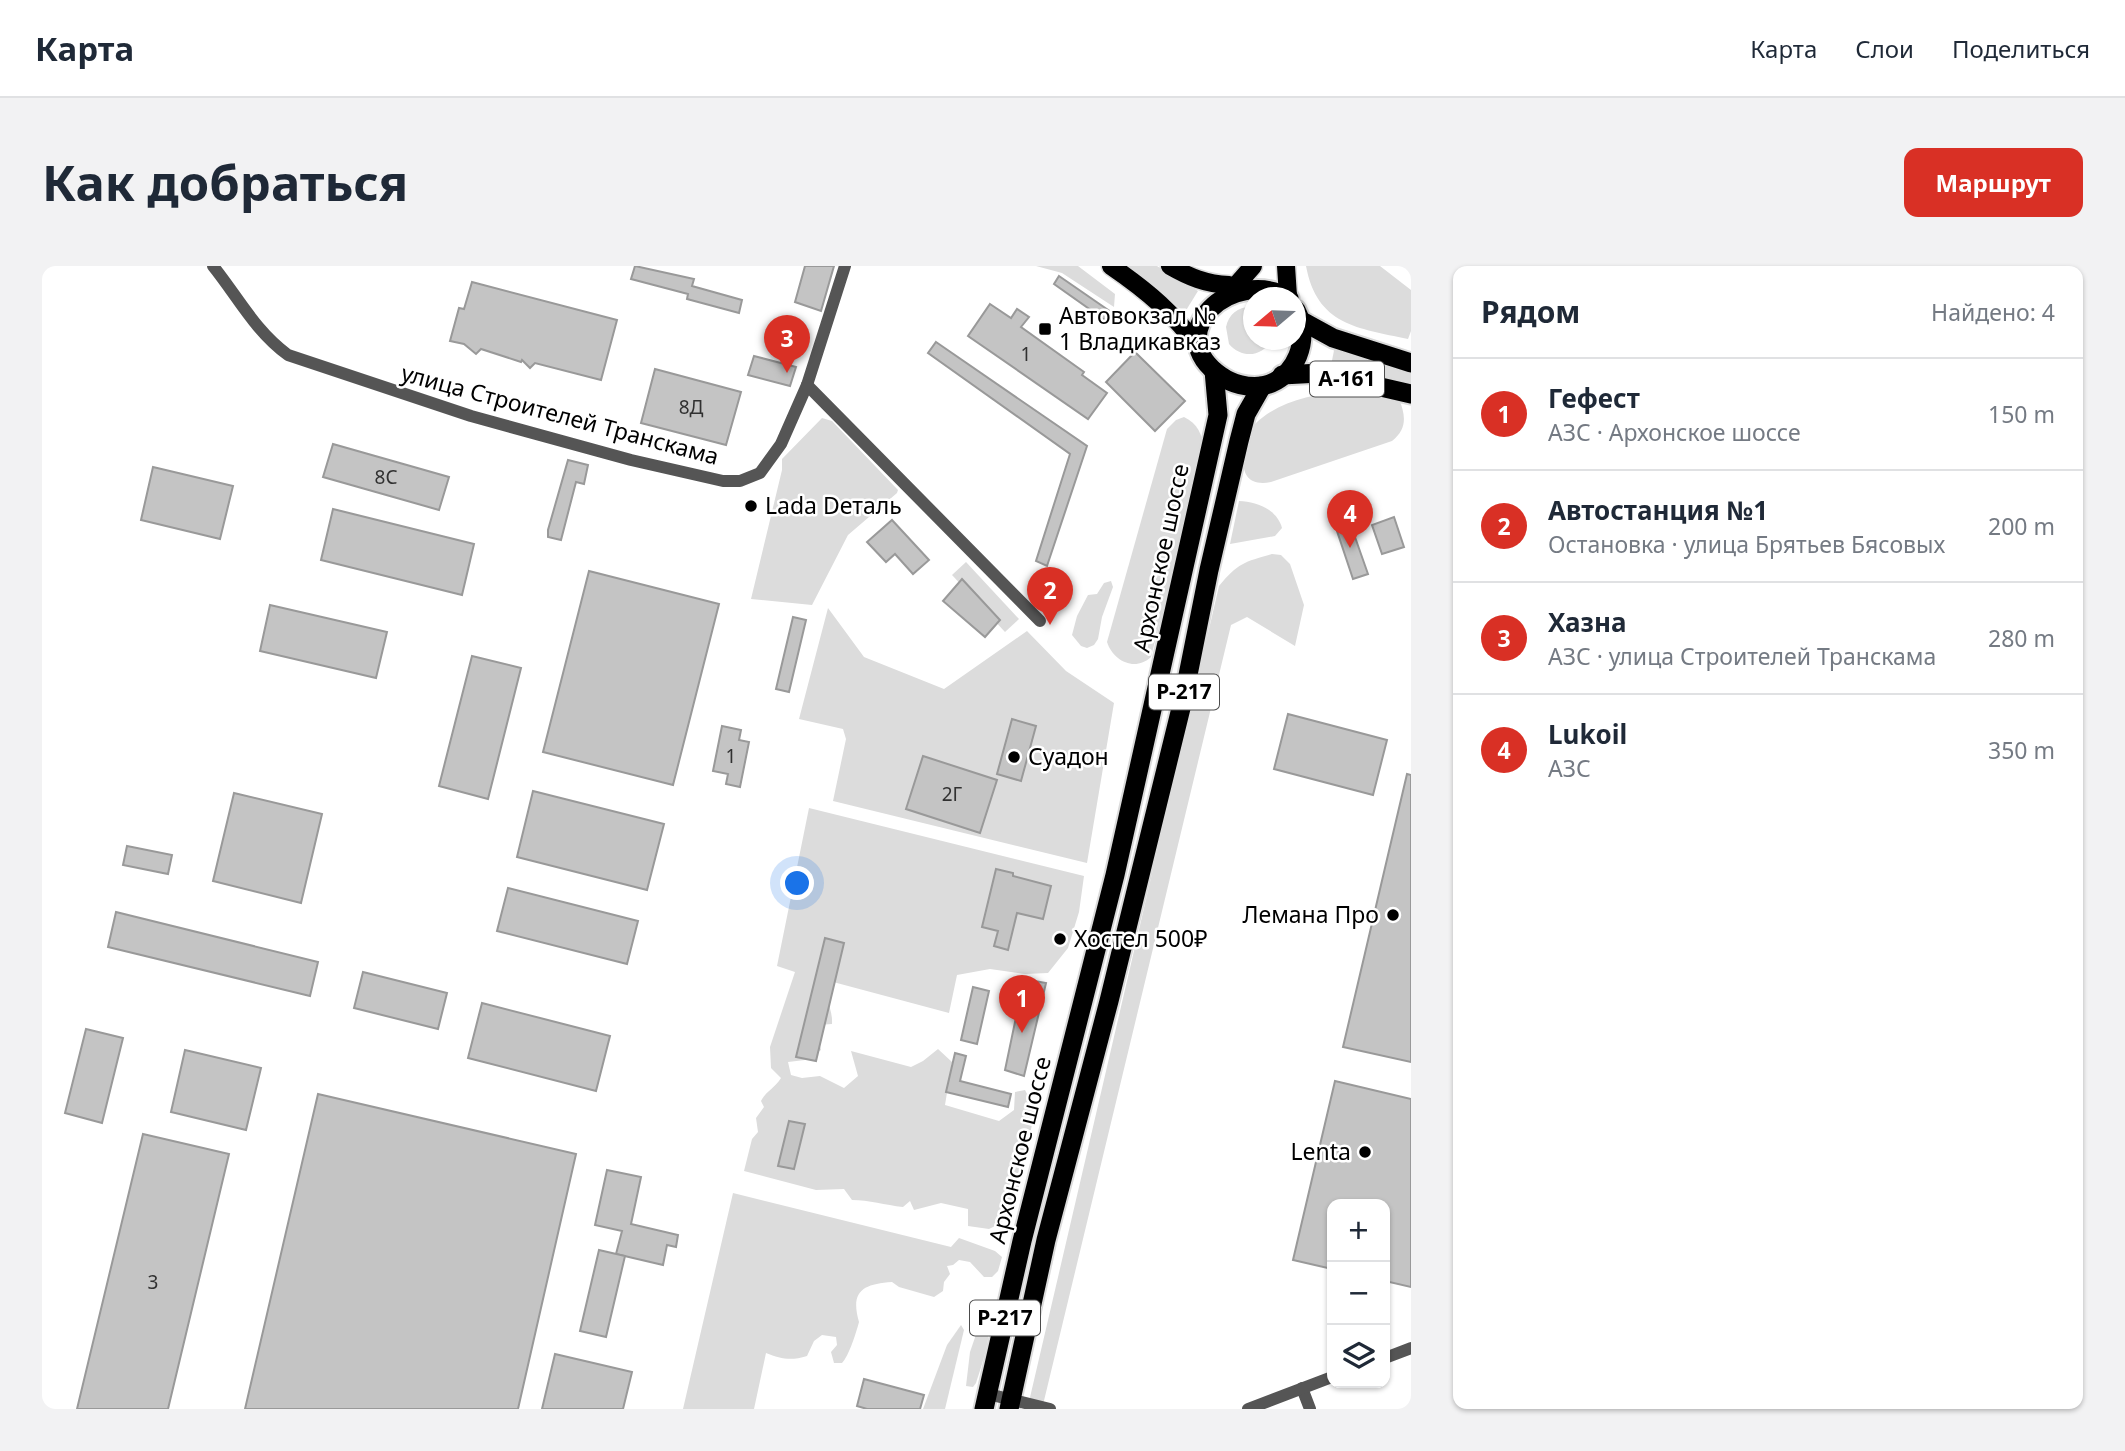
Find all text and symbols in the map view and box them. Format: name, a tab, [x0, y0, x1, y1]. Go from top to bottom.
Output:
text: Карта	[35, 26, 134, 71]
text: Карта	[1750, 32, 1817, 65]
text: Слои	[1855, 32, 1914, 65]
text: Поделиться	[1952, 32, 2090, 65]
button: Маршрут	[1904, 148, 2083, 217]
text: Как добраться	[42, 149, 408, 215]
north arrow	[1243, 287, 1306, 350]
text: Рядом	[1481, 291, 1580, 332]
text: Найдено: 4	[1931, 296, 2055, 328]
place label: Автовокзал № 1 Владикавказ	[1059, 299, 1221, 357]
pin: 3	[764, 315, 810, 373]
marker: Автовокзал № 1 Владикавказ	[1037, 321, 1053, 337]
house number: 1	[1021, 341, 1031, 367]
street label: улица Строителей Транскама	[398, 356, 723, 472]
road number: А-161	[1310, 362, 1384, 396]
text: Гефест	[1548, 380, 1640, 416]
house number: 8Д	[679, 394, 704, 420]
text: 1	[1497, 398, 1511, 430]
text: 150 m	[1988, 398, 2055, 430]
text: АЗС · Архонское шоссе	[1548, 416, 1801, 448]
street label: Архонское шоссе	[1124, 461, 1196, 655]
house number: 8C	[375, 464, 397, 490]
place label: Lada Dеталь	[765, 489, 902, 521]
pin: 4	[1327, 490, 1373, 548]
text: Автостанция №1	[1548, 492, 1768, 528]
marker: Lada Dеталь	[743, 498, 759, 514]
text: 2	[1497, 510, 1511, 542]
text: 200 m	[1988, 510, 2055, 542]
text: Остановка · улица Брятьев Бясовых	[1548, 528, 1945, 560]
pin: 2	[1027, 567, 1073, 625]
text: Хазна	[1548, 604, 1627, 640]
text: 3	[1497, 622, 1511, 654]
text: 280 m	[1988, 622, 2055, 654]
text: АЗС · улица Строителей Транскама	[1548, 640, 1936, 672]
road number: Р-217	[1149, 674, 1219, 710]
text: Lukoil	[1548, 716, 1627, 752]
text: 4	[1497, 734, 1511, 766]
text: 350 m	[1988, 734, 2055, 766]
place label: Суадон	[1028, 740, 1109, 772]
house number: 1	[726, 743, 736, 769]
marker: Суадон	[1006, 749, 1022, 765]
text: АЗС	[1548, 752, 1591, 784]
house number: 2Г	[942, 781, 963, 807]
your location	[780, 866, 814, 900]
place label: Лемана Про	[1242, 898, 1379, 930]
marker: Лемана Про	[1385, 907, 1401, 923]
place label: Хостел 500₽	[1074, 922, 1208, 954]
marker: Хостел 500₽	[1052, 931, 1068, 947]
pin: 1	[999, 975, 1045, 1033]
street label: Архонское шоссе	[980, 1053, 1058, 1247]
place label: Lenta	[1291, 1135, 1351, 1167]
marker: Lenta	[1357, 1144, 1373, 1160]
map controls	[1327, 1199, 1390, 1388]
button: +	[1327, 1199, 1390, 1262]
button: −	[1327, 1262, 1390, 1325]
house number: 3	[148, 1269, 158, 1295]
road number: Р-217	[970, 1300, 1040, 1336]
button: layers	[1327, 1325, 1390, 1388]

